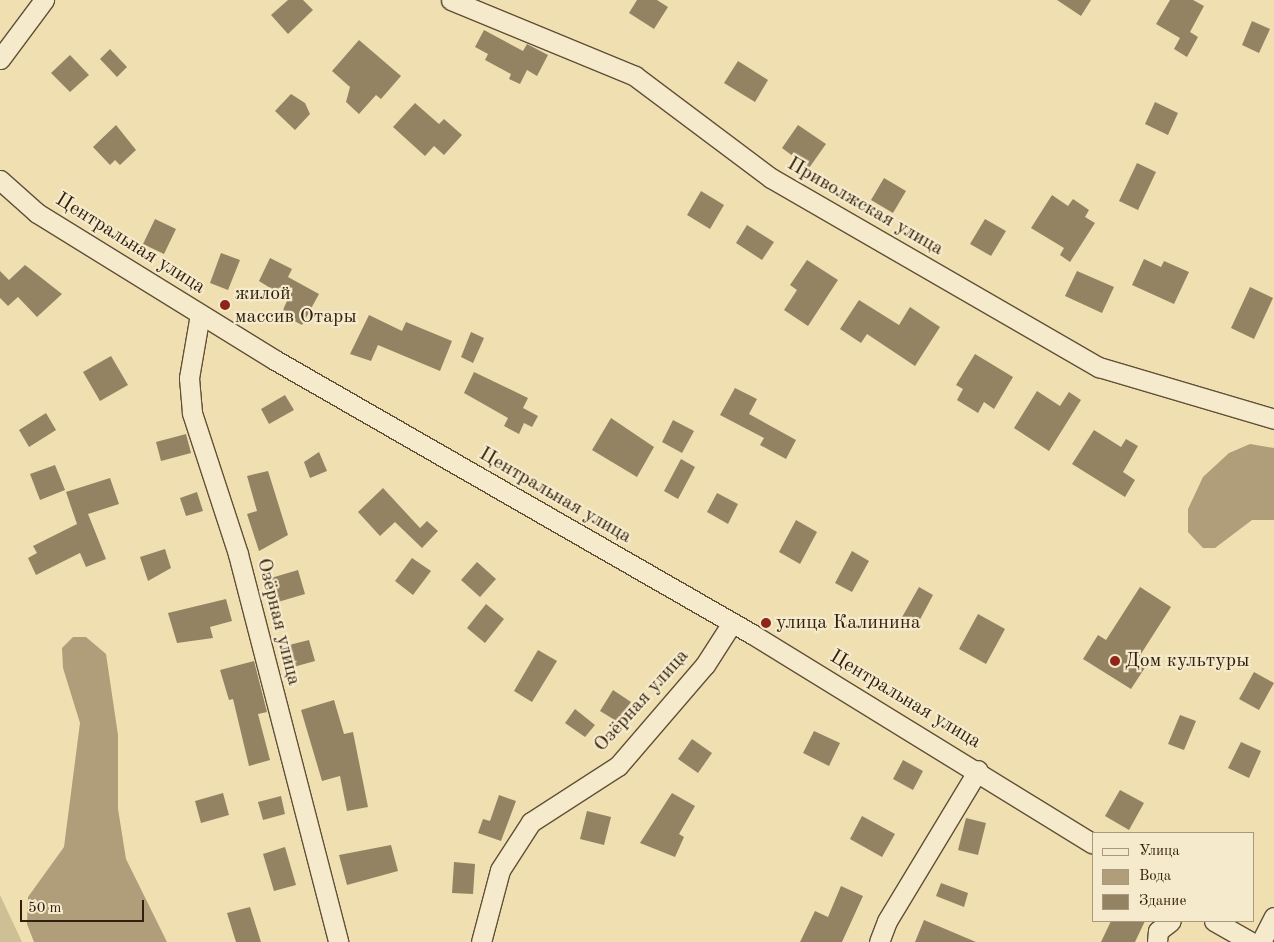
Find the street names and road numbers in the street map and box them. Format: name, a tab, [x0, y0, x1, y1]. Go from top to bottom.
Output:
street label: Приволжская улица	[783, 152, 947, 262]
street label: Центральная улица	[51, 188, 209, 300]
street label: Центральная улица	[474, 443, 636, 549]
street label: Озёрная улица	[251, 556, 305, 688]
street label: Озёрная улица	[590, 645, 694, 757]
street label: Центральная улица	[825, 645, 985, 755]

